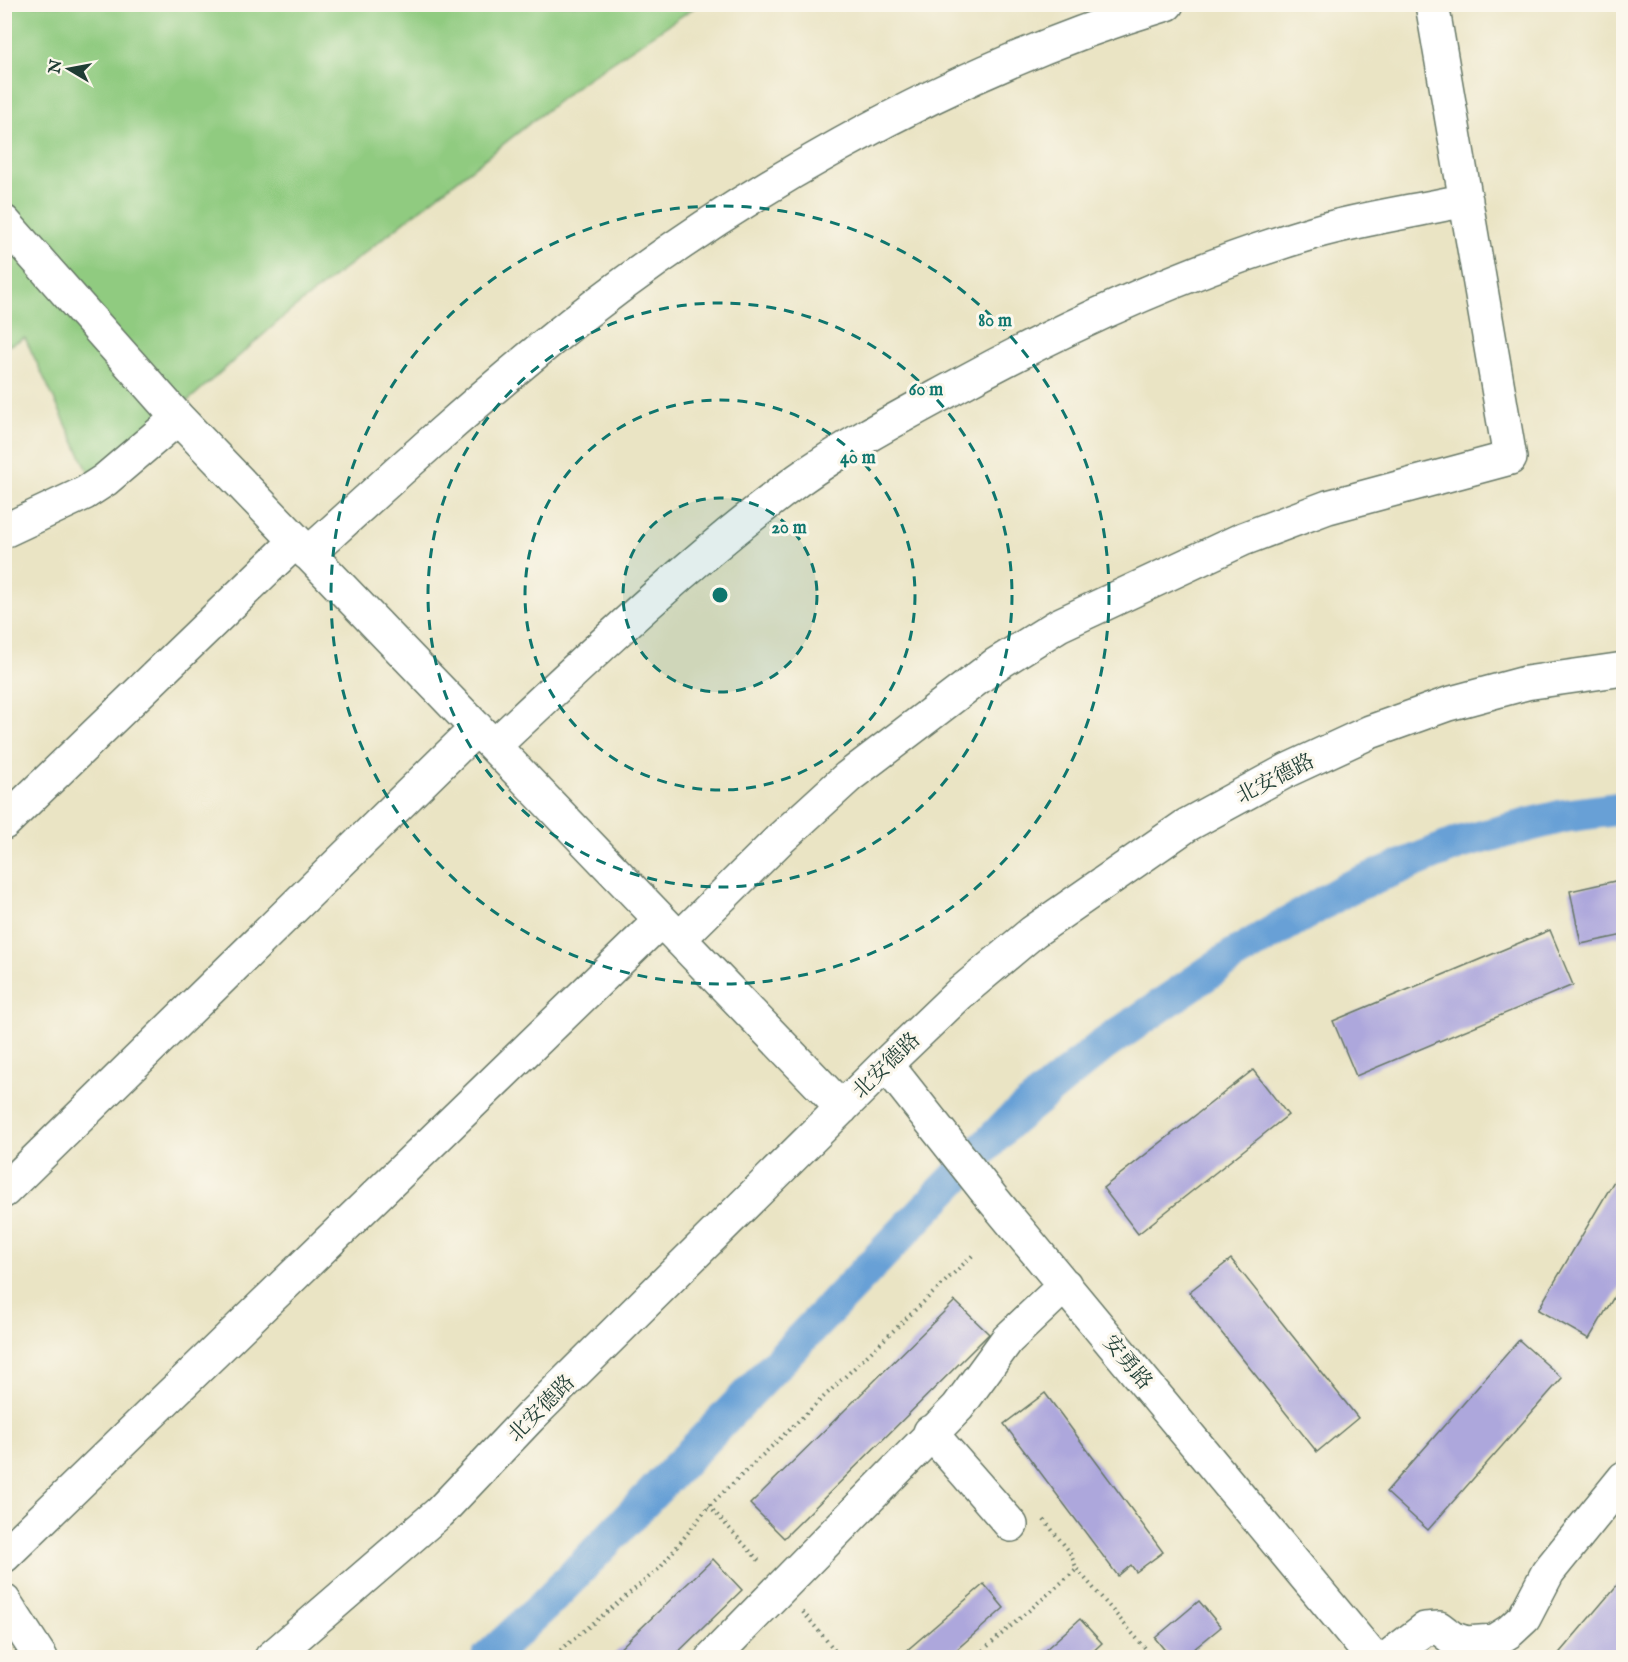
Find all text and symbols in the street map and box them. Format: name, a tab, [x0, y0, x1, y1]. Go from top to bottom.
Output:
north arrow	[39, 39, 99, 99]
text: N	[45, 58, 67, 76]
text: 80 m	[978, 310, 1012, 333]
text: 60 m	[909, 379, 943, 402]
text: 40 m	[840, 447, 876, 470]
text: 20 m	[771, 517, 807, 540]
centre of rings	[710, 585, 730, 605]
street label: 北安德路	[1232, 748, 1319, 810]
street label: 北安德路	[847, 1027, 927, 1105]
street label: 安勇路	[1096, 1330, 1157, 1396]
street label: 北安德路	[503, 1370, 581, 1448]

